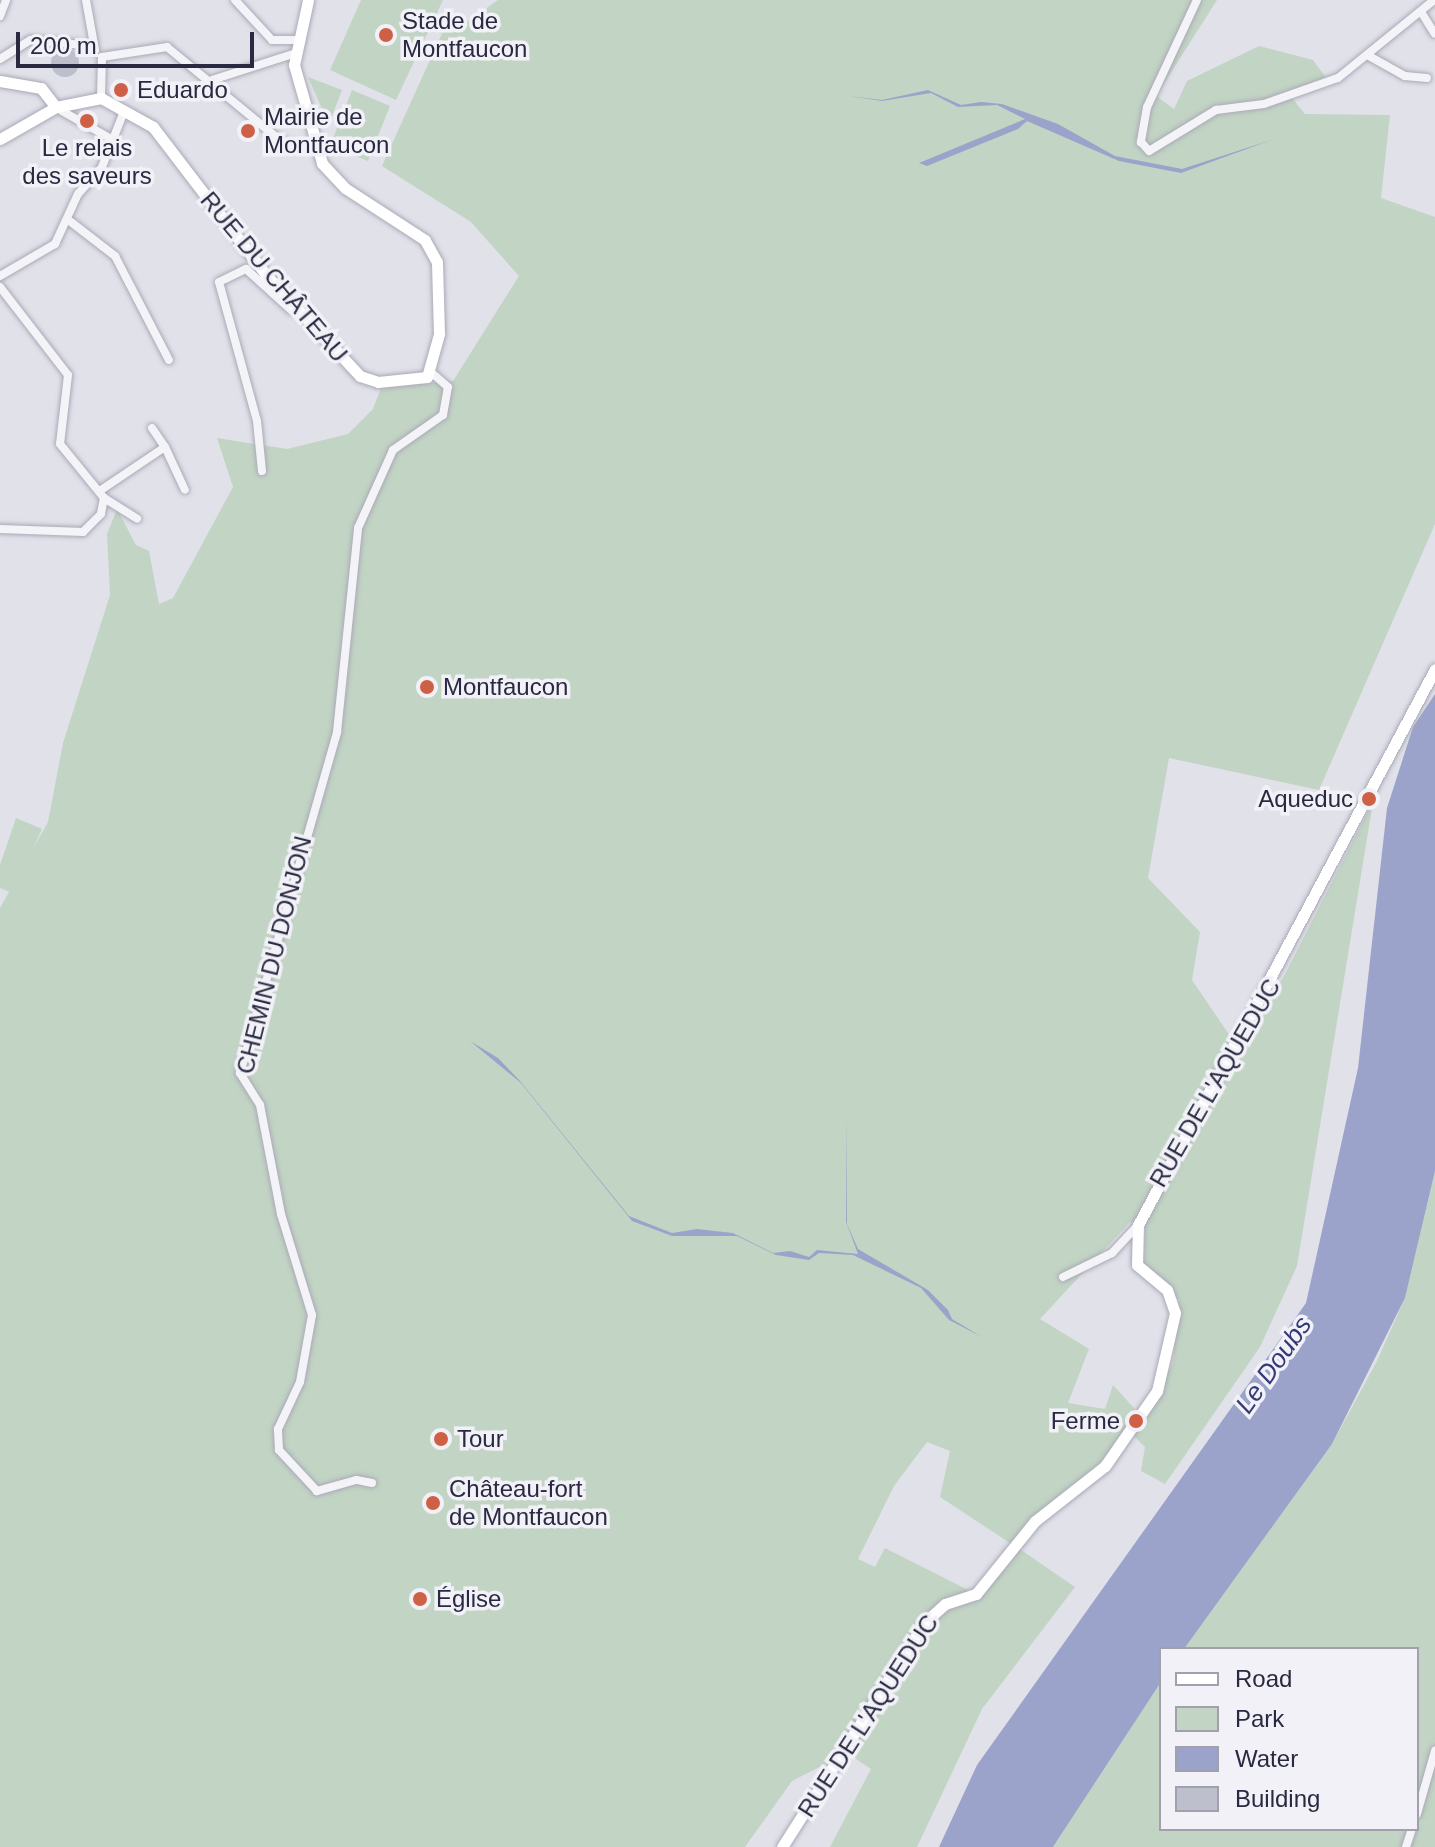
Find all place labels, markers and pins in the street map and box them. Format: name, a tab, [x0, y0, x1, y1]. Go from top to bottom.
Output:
place label: Stade de Montfaucon	[402, 7, 527, 63]
marker: Stade de Montfaucon	[377, 26, 395, 44]
place label: Eduardo	[137, 76, 228, 104]
marker: Eduardo	[112, 81, 130, 99]
place label: Mairie de Montfaucon	[264, 103, 389, 159]
marker: Le relais des saveurs	[78, 112, 96, 130]
marker: Mairie de Montfaucon	[239, 122, 257, 140]
place label: Le relais des saveurs	[22, 134, 152, 190]
place label: Montfaucon	[443, 673, 568, 701]
marker: Montfaucon	[418, 678, 436, 696]
place label: Aqueduc	[1258, 785, 1353, 813]
marker: Aqueduc	[1360, 790, 1378, 808]
place label: Ferme	[1051, 1407, 1120, 1435]
marker: Ferme	[1127, 1412, 1145, 1430]
place label: Tour	[457, 1425, 504, 1453]
marker: Tour	[432, 1430, 450, 1448]
place label: Château-fort de Montfaucon	[449, 1475, 608, 1531]
marker: Château-fort de Montfaucon	[424, 1494, 442, 1512]
place label: Église	[436, 1585, 501, 1613]
marker: Église	[411, 1590, 429, 1608]

